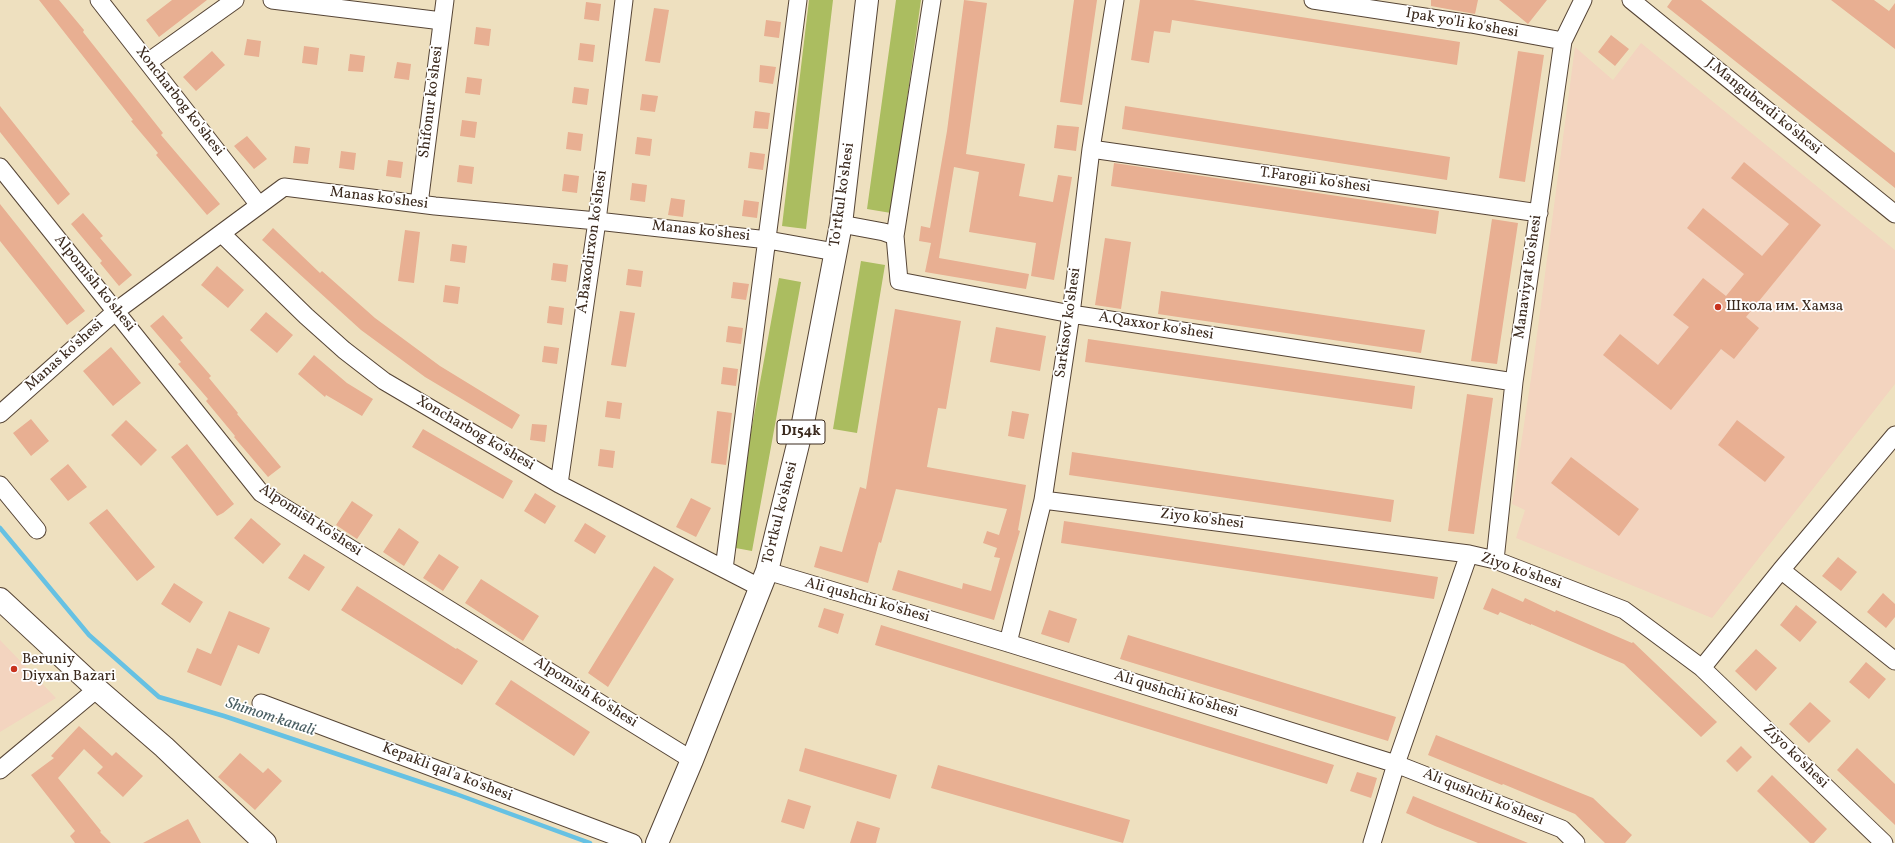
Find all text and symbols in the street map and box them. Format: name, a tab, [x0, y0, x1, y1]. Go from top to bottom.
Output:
street label: Ipak yo'li ko'shesi	[1404, 5, 1520, 43]
street label: Xoncharbog ko'shesi	[131, 44, 227, 160]
street label: Shifonur ko'shesi	[416, 45, 448, 159]
street label: J.Manguberdi ko'shesi	[1702, 55, 1824, 159]
street label: To'rtkul ko'shesi	[827, 142, 859, 248]
street label: T.Farogii ko'shesi	[1258, 164, 1372, 198]
street label: A.Baxodirxon ko'shesi	[574, 169, 612, 315]
street label: Manas ko'shesi	[329, 184, 429, 214]
street label: Manaviyat ko'shesi	[1511, 214, 1547, 340]
street label: Manas ko'shesi	[651, 218, 751, 246]
street label: Alpomish ko'shesi	[49, 232, 139, 336]
street label: Sarkisov ko'shesi	[1052, 267, 1086, 379]
place label: Школа им. Хамза	[1726, 298, 1843, 316]
marker: Школа им. Хамза	[1713, 302, 1723, 312]
street label: A.Qaxxor ko'shesi	[1097, 309, 1215, 345]
street label: Manas ko'shesi	[22, 316, 108, 396]
street label: Xoncharbog ko'shesi	[413, 393, 537, 475]
road number: D154k	[777, 420, 825, 444]
street label: To'rtkul ko'shesi	[760, 460, 802, 566]
street label: Alpomish ko'shesi	[255, 481, 365, 561]
street label: Ziyo ko'shesi	[1159, 506, 1245, 534]
street label: Ziyo ko'shesi	[1478, 550, 1564, 594]
street label: Ali qushchi ko'shesi	[803, 575, 931, 627]
place label: Beruniy Diyxan Bazari	[22, 651, 115, 686]
street label: Alpomish ko'shesi	[530, 654, 640, 732]
marker: Beruniy Diyxan Bazari	[9, 664, 19, 674]
street label: Ali qushchi ko'shesi	[1112, 668, 1240, 722]
water label: Shimom kanali	[223, 695, 317, 741]
street label: Ziyo ko'shesi	[1758, 721, 1832, 793]
street label: Kepakli qal'a ko'shesi	[379, 740, 515, 806]
street label: Ali qushchi ko'shesi	[1420, 766, 1546, 830]

